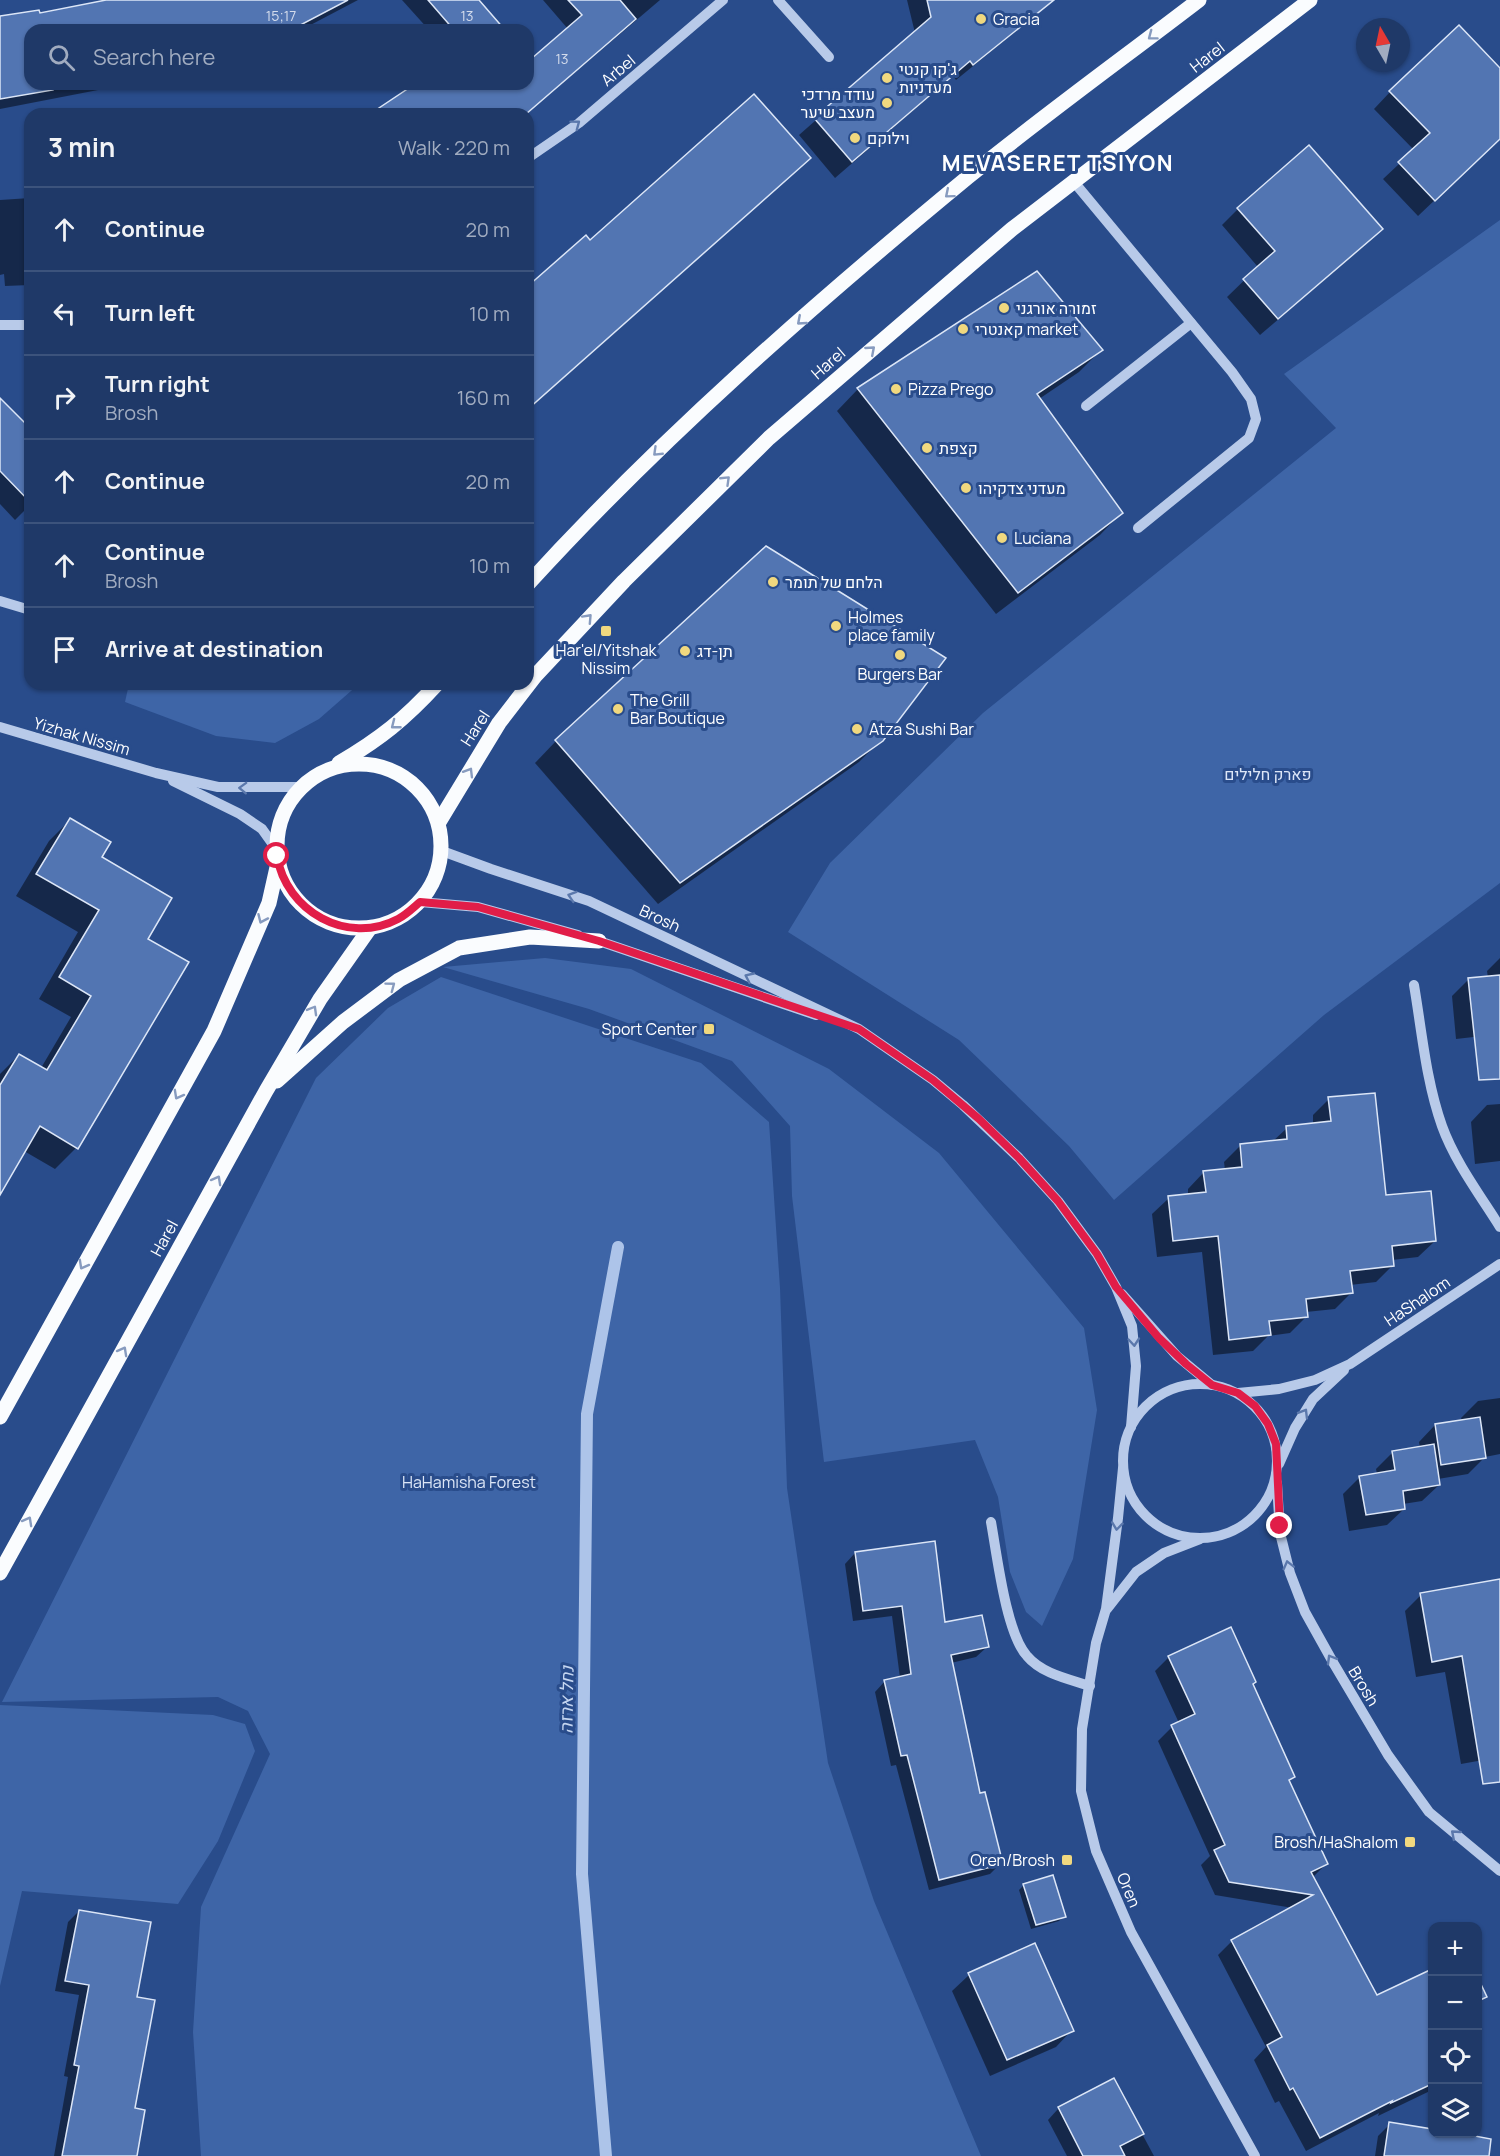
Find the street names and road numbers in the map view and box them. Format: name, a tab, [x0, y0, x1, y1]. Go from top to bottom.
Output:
street label: Harel	[1185, 36, 1229, 78]
street label: Arbel	[596, 49, 640, 91]
street label: Harel	[806, 342, 850, 384]
street label: Harel	[455, 706, 495, 750]
street label: Yizhak Nissim	[31, 712, 133, 760]
street label: Brosh	[636, 899, 684, 937]
street label: Harel	[145, 1216, 183, 1260]
street label: HaShalom	[1380, 1271, 1454, 1331]
street label: Brosh	[1344, 1662, 1384, 1710]
street label: Oren	[1112, 1869, 1146, 1911]

